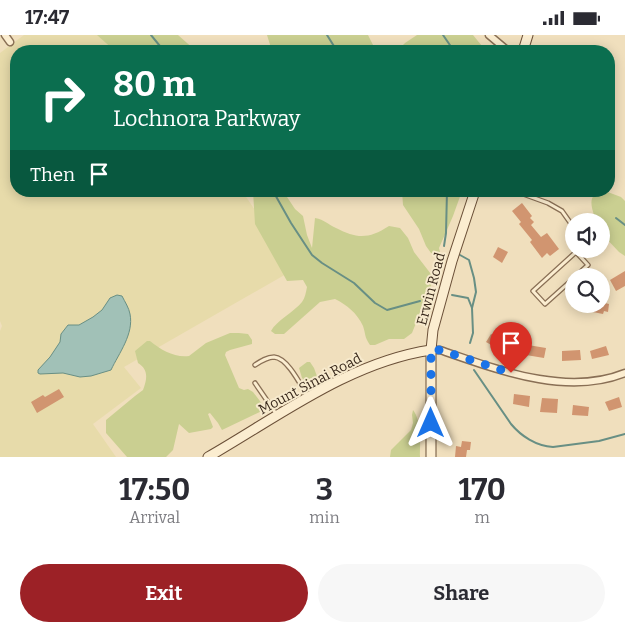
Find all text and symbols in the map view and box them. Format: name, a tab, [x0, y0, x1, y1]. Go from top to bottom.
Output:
text: 17:47	[25, 6, 69, 29]
text: 80 m	[113, 63, 196, 105]
icon: right	[30, 65, 95, 130]
text: Lochnora Parkway	[113, 105, 300, 132]
icon: arrive	[85, 160, 113, 188]
text: Then	[30, 163, 75, 186]
map controls	[565, 213, 610, 313]
button: sound	[565, 213, 610, 258]
street label: Erwin Road	[413, 251, 449, 327]
button: search	[565, 268, 610, 313]
pin	[490, 322, 532, 373]
icon: arrive	[497, 329, 525, 357]
street label: Mount Sinai Road	[256, 350, 364, 418]
position arrow	[404, 396, 456, 448]
text: 17:50	[119, 472, 190, 508]
text: 3	[316, 472, 333, 508]
text: 170	[459, 472, 506, 508]
text: Arrival	[129, 508, 180, 527]
text: min	[309, 508, 340, 527]
text: m	[475, 508, 490, 527]
button: Exit	[20, 564, 308, 622]
button: Share	[318, 564, 605, 622]

